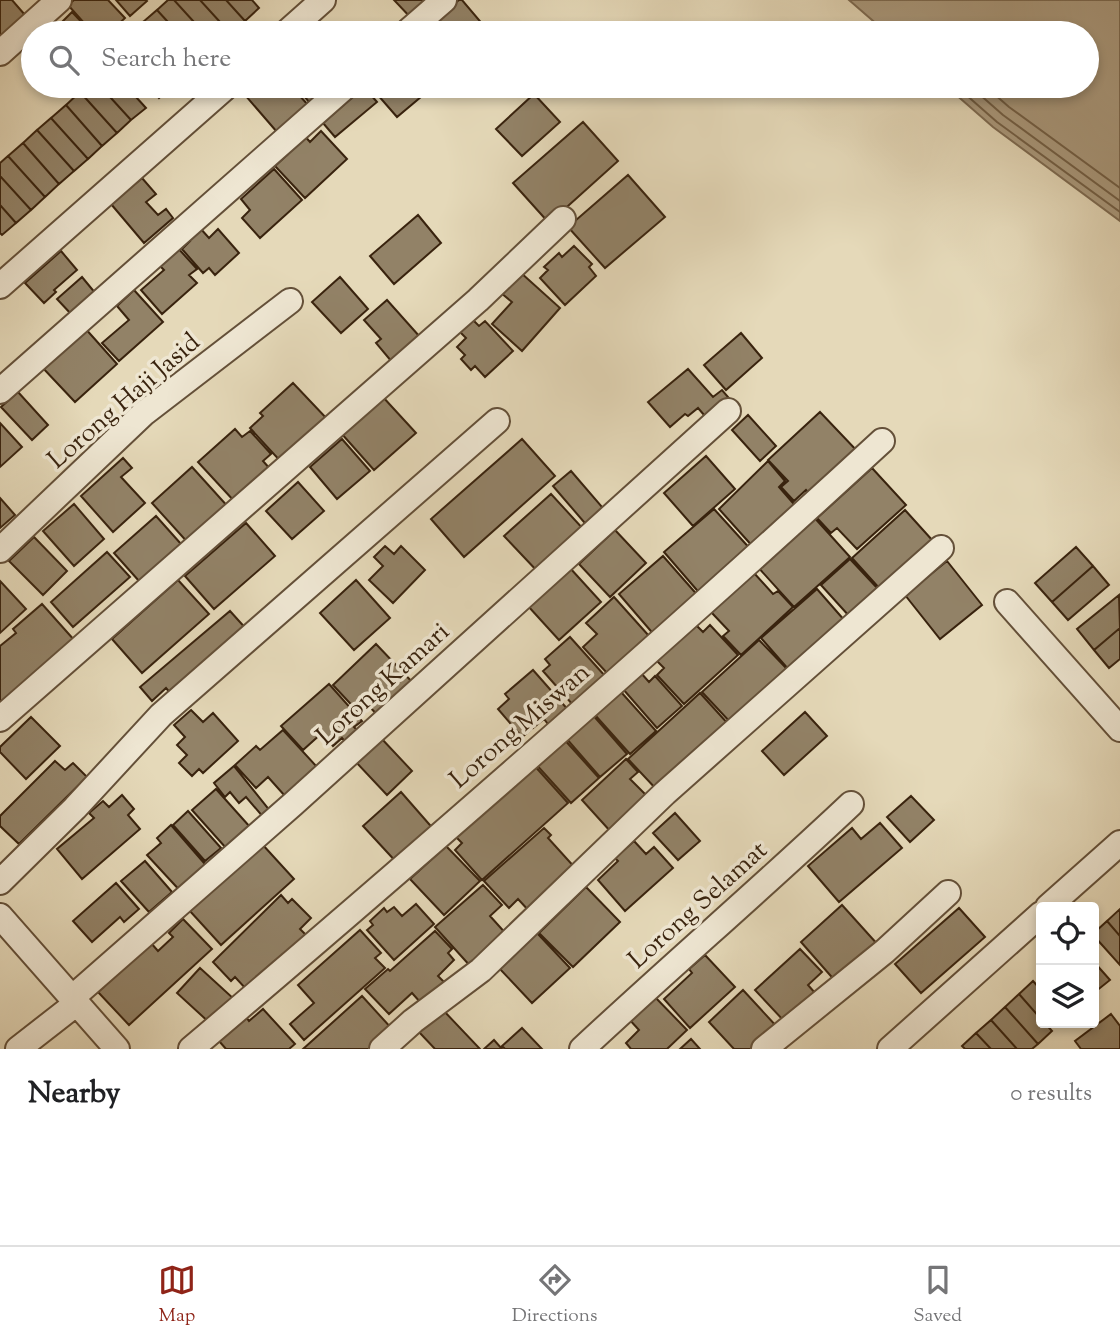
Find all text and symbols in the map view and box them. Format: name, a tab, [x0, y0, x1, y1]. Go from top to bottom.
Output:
search box	[21, 21, 1099, 98]
icon: search	[45, 41, 83, 79]
text: Search here	[101, 41, 231, 78]
street label: Lorong Haji Jasid	[40, 325, 209, 479]
street label: Lorong Kamari	[309, 615, 459, 755]
street label: Lorong Miswan	[442, 655, 599, 798]
street label: Lorong Selamat	[621, 833, 777, 979]
map controls	[1036, 902, 1099, 1028]
button: locate	[1036, 902, 1099, 965]
button: layers	[1036, 965, 1099, 1028]
text: Nearby	[28, 1073, 120, 1116]
text: 0 results	[1010, 1078, 1092, 1111]
tab: Map	[158, 1261, 196, 1330]
tab: Directions	[512, 1261, 597, 1330]
tab: Saved	[913, 1261, 962, 1330]

